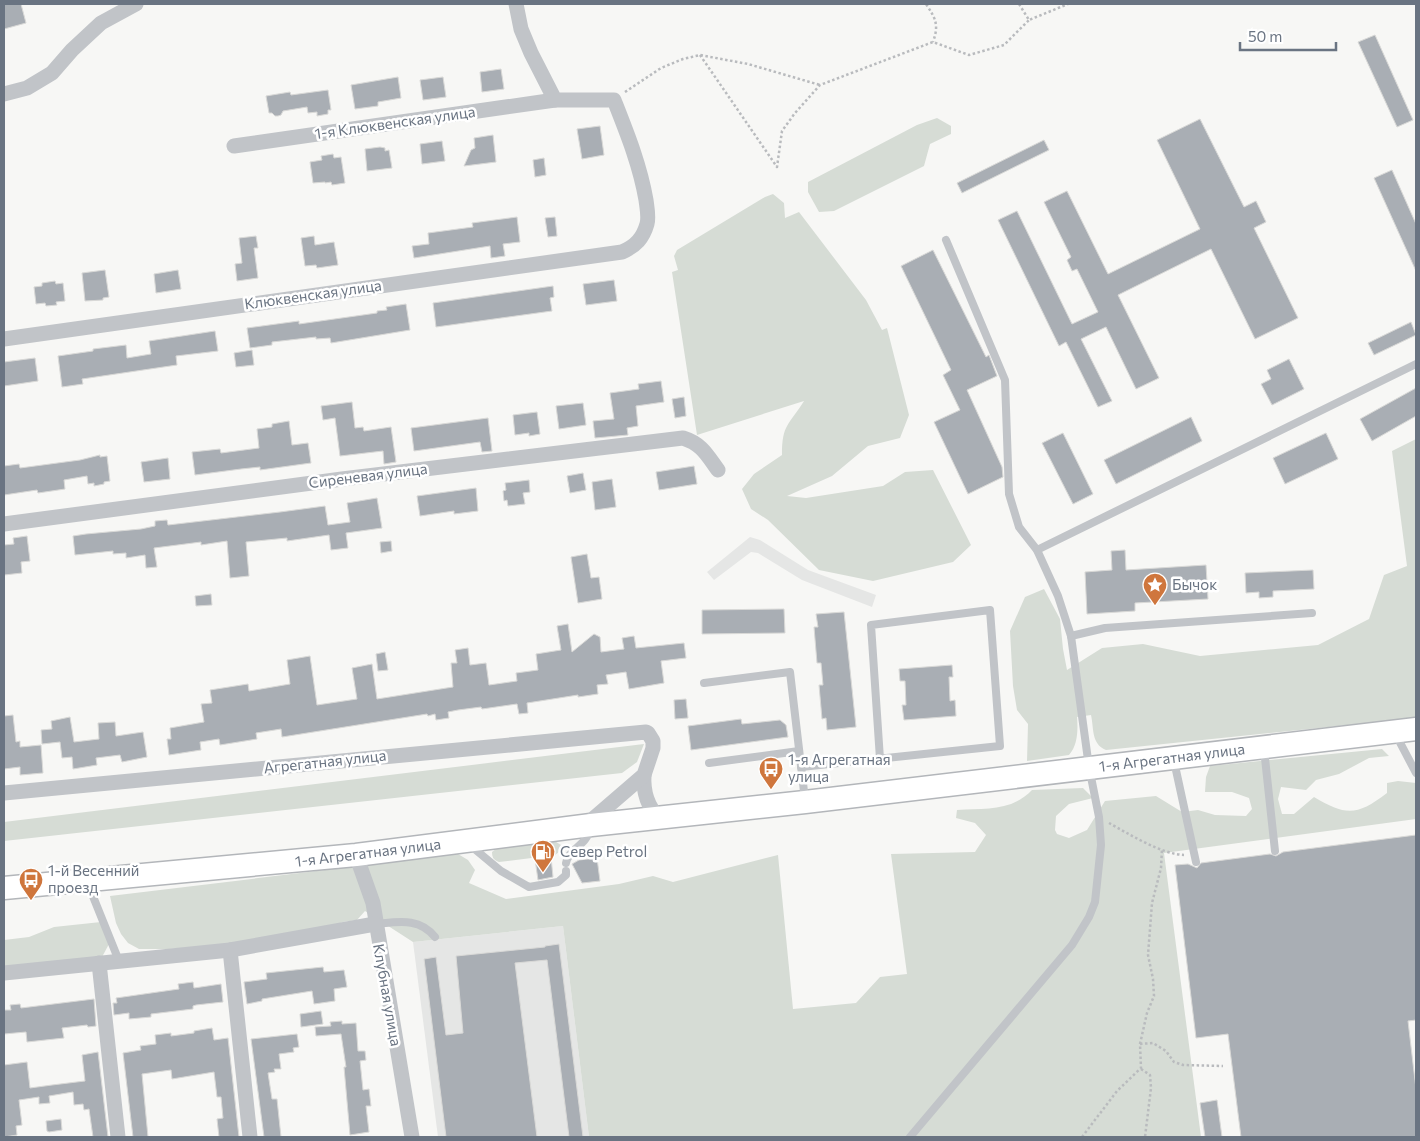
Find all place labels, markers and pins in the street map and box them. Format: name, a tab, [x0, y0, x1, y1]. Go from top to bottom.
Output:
place icon: Бычок	[1142, 572, 1168, 606]
place label: Бычок	[1172, 575, 1217, 593]
place label: 1-я Агрегатная улица	[788, 750, 891, 785]
bus stop icon: 1-я Агрегатная улица	[758, 756, 784, 790]
fuel station icon: Север Petrol	[530, 839, 556, 873]
place label: Север Petrol	[560, 842, 647, 860]
place label: 1-й Весенний проезд	[48, 861, 139, 896]
bus stop icon: 1-й Весенний проезд	[18, 867, 44, 901]

